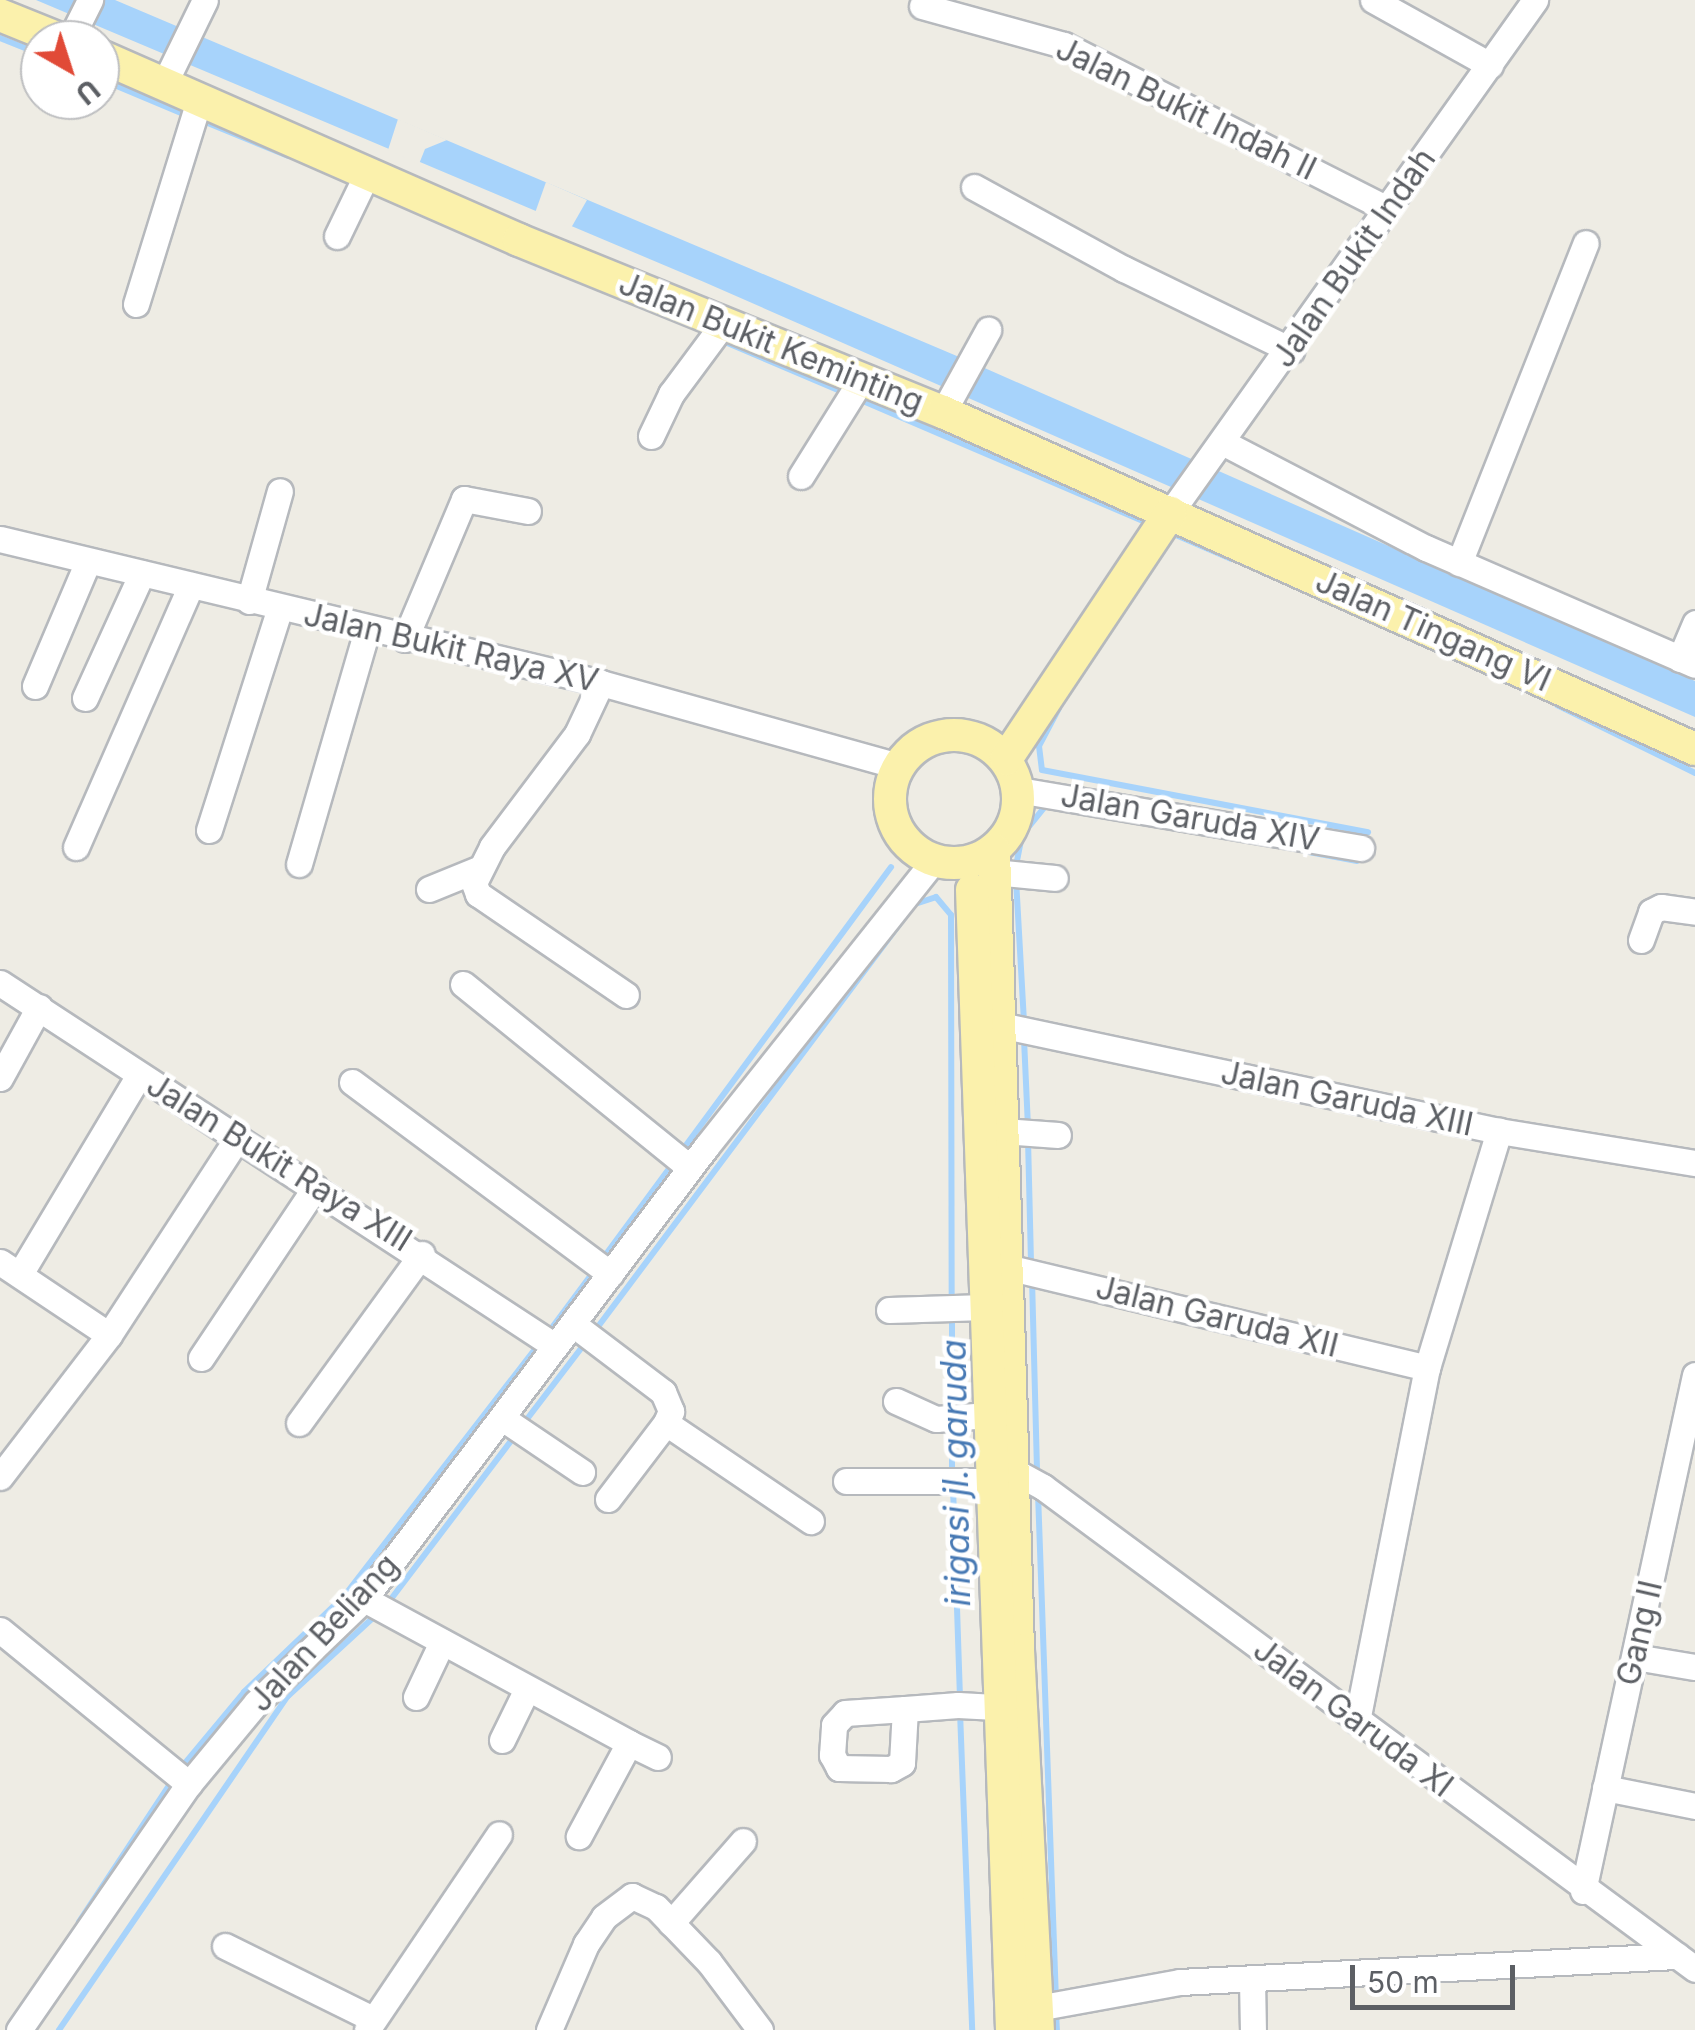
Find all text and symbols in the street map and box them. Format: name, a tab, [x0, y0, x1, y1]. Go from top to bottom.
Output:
north arrow	[20, 20, 120, 120]
street label: Jalan Bukit Indah II	[1050, 29, 1322, 189]
text: U	[69, 72, 106, 111]
street label: Jalan Bukit Indah	[1264, 141, 1444, 375]
street label: Jalan Bukit Keminting	[613, 264, 929, 422]
street label: Jalan Tingang VI	[1310, 562, 1556, 700]
street label: Jalan Bukit Raya XV	[300, 595, 602, 701]
street label: Jalan Garuda XIV	[1058, 776, 1322, 860]
street label: Jalan Garuda XIII	[1217, 1054, 1477, 1144]
street label: Jalan Bukit Raya XIII	[140, 1066, 418, 1260]
street label: Jalan Garuda XII	[1092, 1268, 1342, 1366]
water label: irigasi jl. garuda	[932, 1339, 978, 1607]
street label: Jalan Beliang	[241, 1546, 407, 1720]
street label: Gang II	[1609, 1577, 1671, 1689]
street label: Jalan Garuda XI	[1246, 1631, 1460, 1805]
scale bar	[1355, 1945, 1520, 2007]
text: 50 m	[1367, 1964, 1439, 2000]

